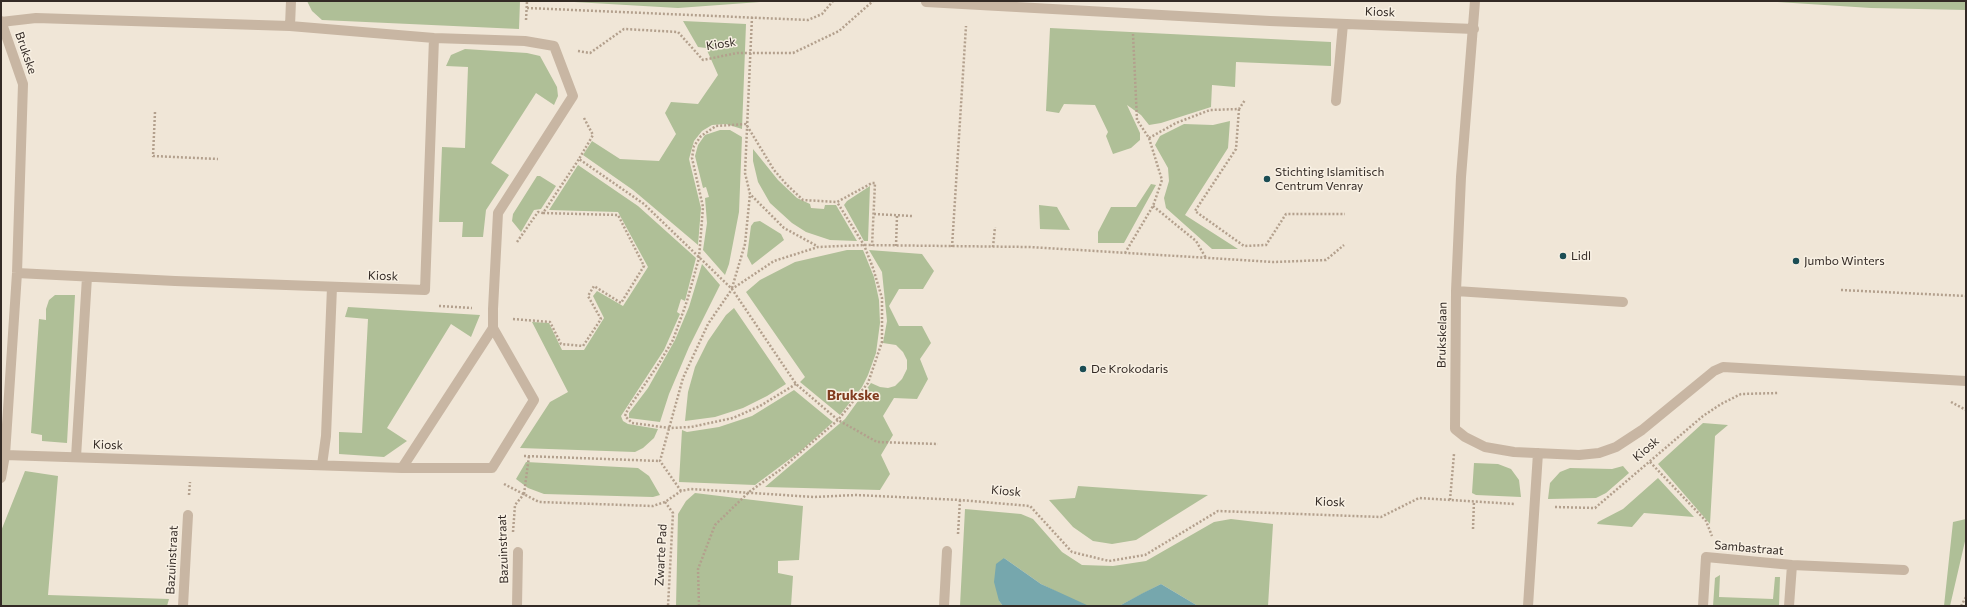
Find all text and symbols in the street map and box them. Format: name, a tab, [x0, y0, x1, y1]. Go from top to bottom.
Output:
street label: Kiosk	[1365, 4, 1395, 20]
street label: Brukske	[12, 30, 40, 76]
street label: Kiosk	[705, 35, 737, 53]
place label: Stichting Islamitisch Centrum Venray	[1275, 165, 1384, 193]
marker: Stichting Islamitisch Centrum Venray	[1262, 174, 1272, 184]
place label: Lidl	[1571, 249, 1591, 263]
marker: Lidl	[1558, 251, 1568, 261]
place label: Jumbo Winters	[1804, 254, 1885, 268]
marker: Jumbo Winters	[1791, 256, 1801, 266]
street label: Kiosk	[368, 268, 398, 284]
street label: Brukskelaan	[1434, 302, 1450, 368]
place label: De Krokodaris	[1091, 362, 1168, 376]
marker: De Krokodaris	[1078, 364, 1088, 374]
district label: Brukske	[827, 387, 879, 403]
street label: Kiosk	[1630, 434, 1662, 464]
street label: Kiosk	[93, 437, 123, 453]
street label: Kiosk	[990, 483, 1022, 499]
street label: Kiosk	[1315, 494, 1345, 510]
street label: Bazuinstraat	[495, 514, 511, 584]
street label: Zwarte Pad	[652, 524, 670, 586]
street label: Bazuinstraat	[163, 525, 181, 595]
street label: Sambastraat	[1714, 538, 1784, 558]

